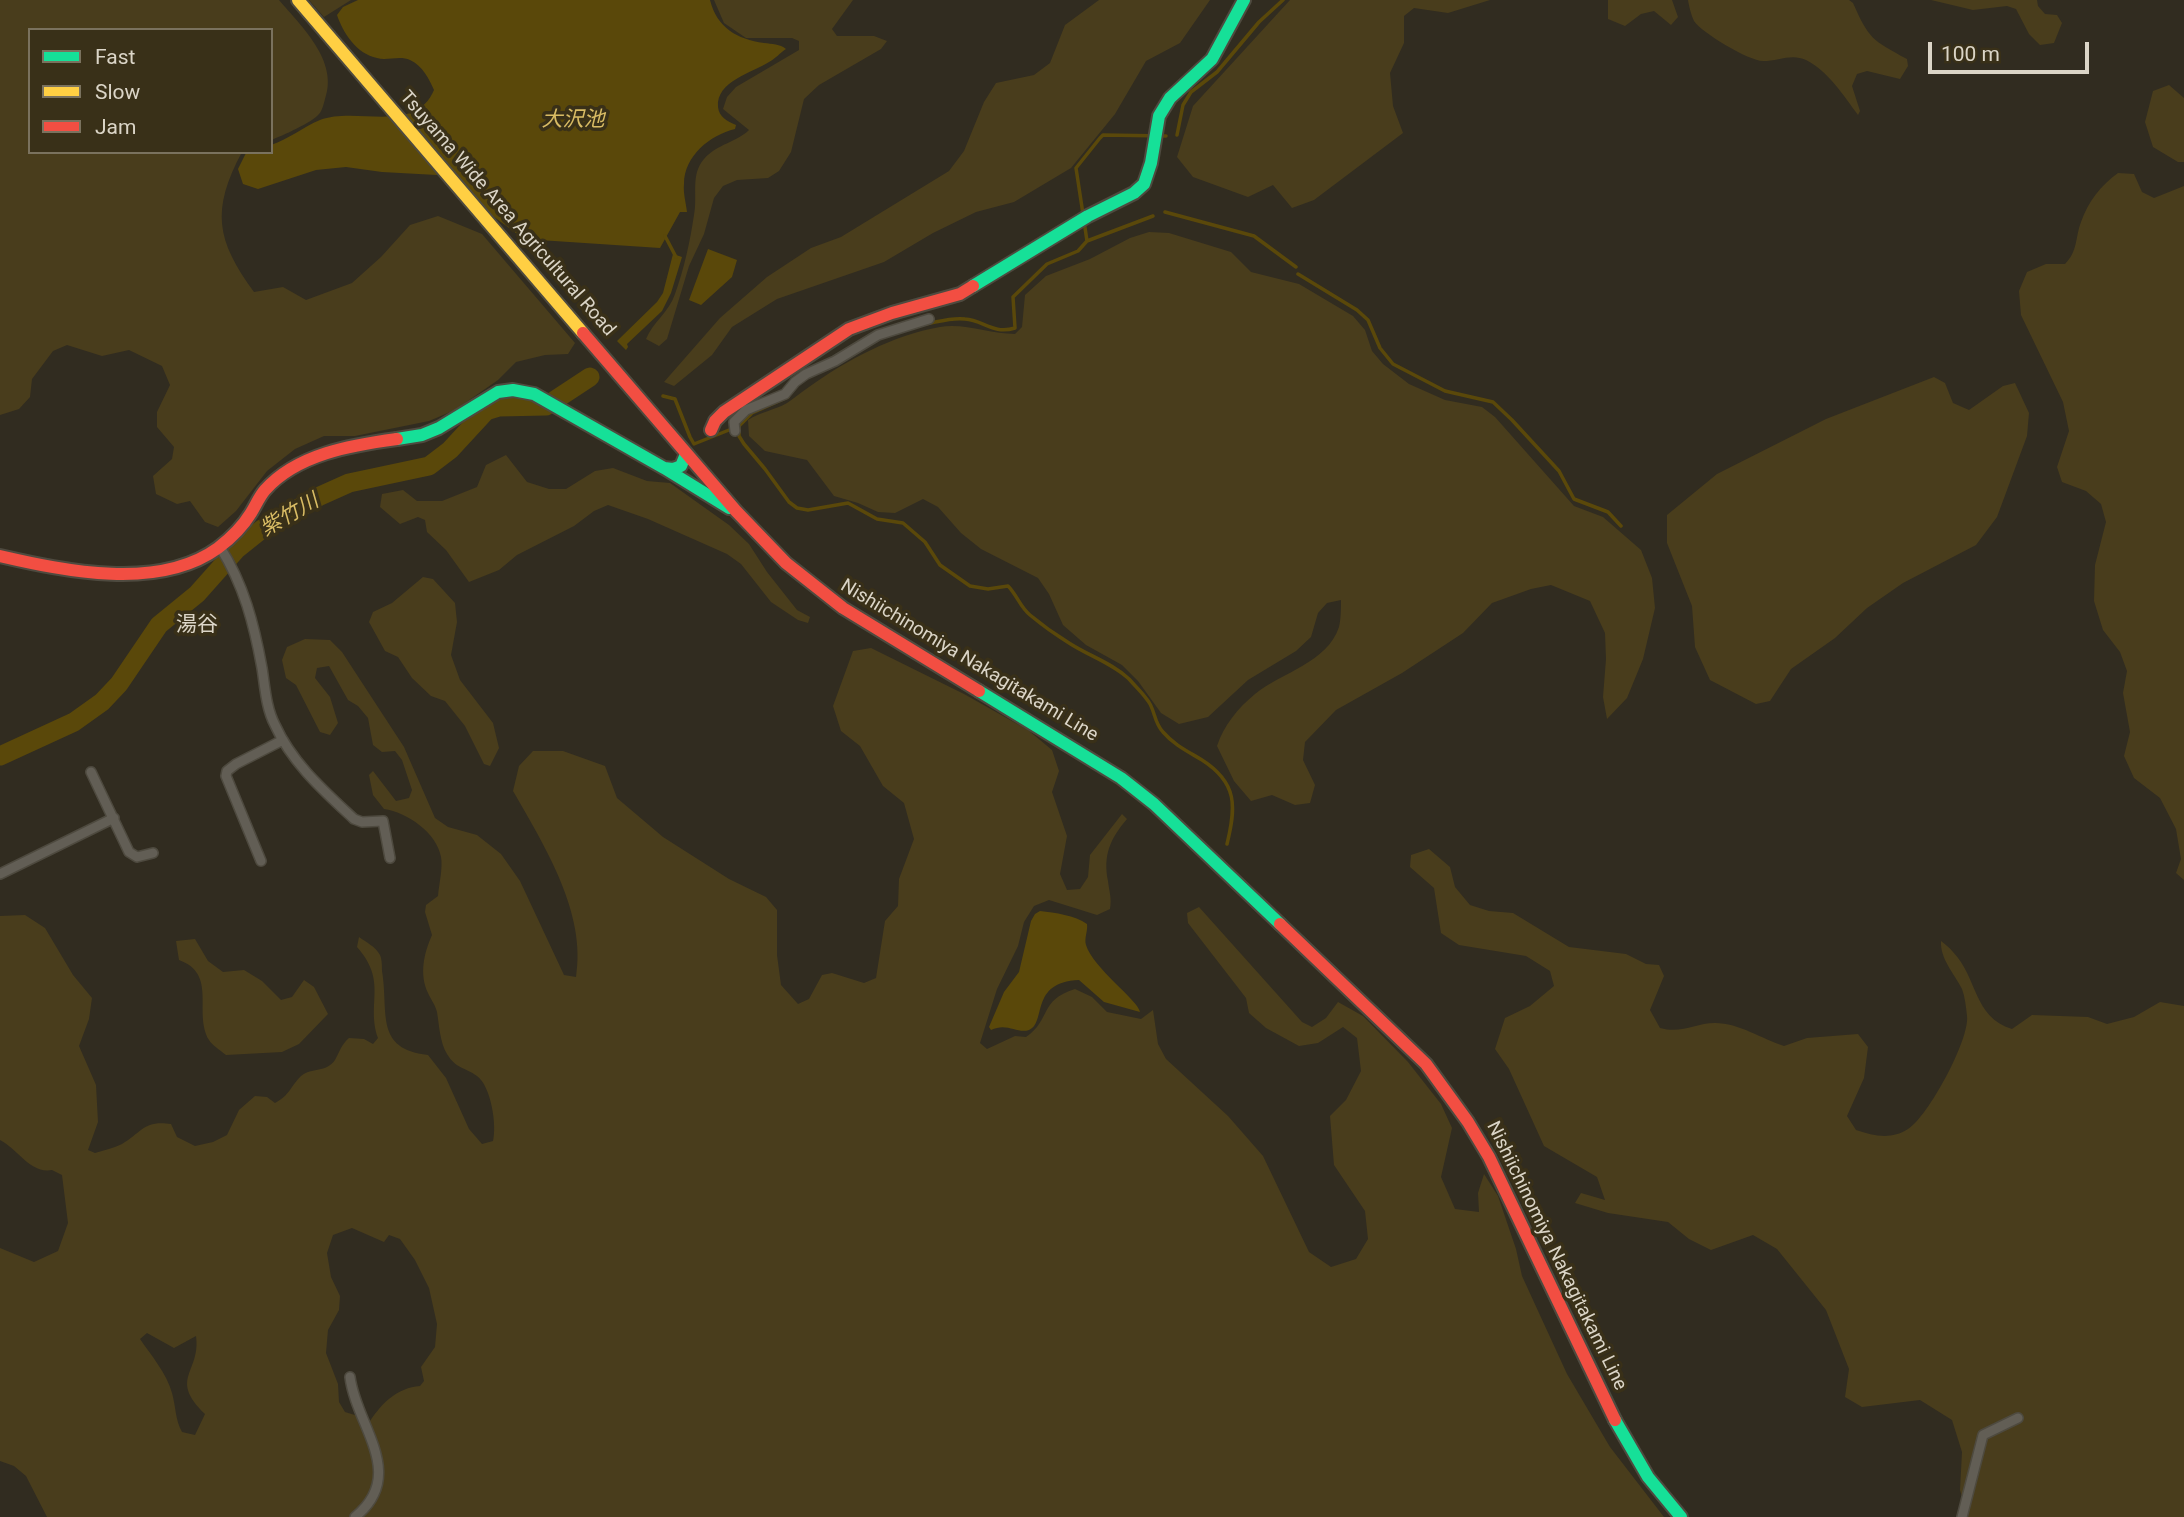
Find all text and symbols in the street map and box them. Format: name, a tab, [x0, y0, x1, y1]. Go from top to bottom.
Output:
legend	[28, 28, 273, 154]
scale bar	[1932, 28, 2093, 72]
text: 100 m	[1941, 42, 2000, 66]
text: Fast	[95, 45, 135, 69]
text: Slow	[95, 80, 140, 104]
street label: Tsuyama Wide Area Agricultural Road	[394, 87, 620, 341]
water label: 大沢池	[542, 108, 604, 134]
text: Jam	[95, 115, 136, 139]
water label: 紫竹川	[256, 489, 324, 543]
street label: Nishiichinomiya Nakagitakami Line	[836, 575, 1102, 747]
district label: 湯谷	[176, 613, 218, 639]
street label: Nishiichinomiya Nakagitakami Line	[1481, 1118, 1631, 1394]

